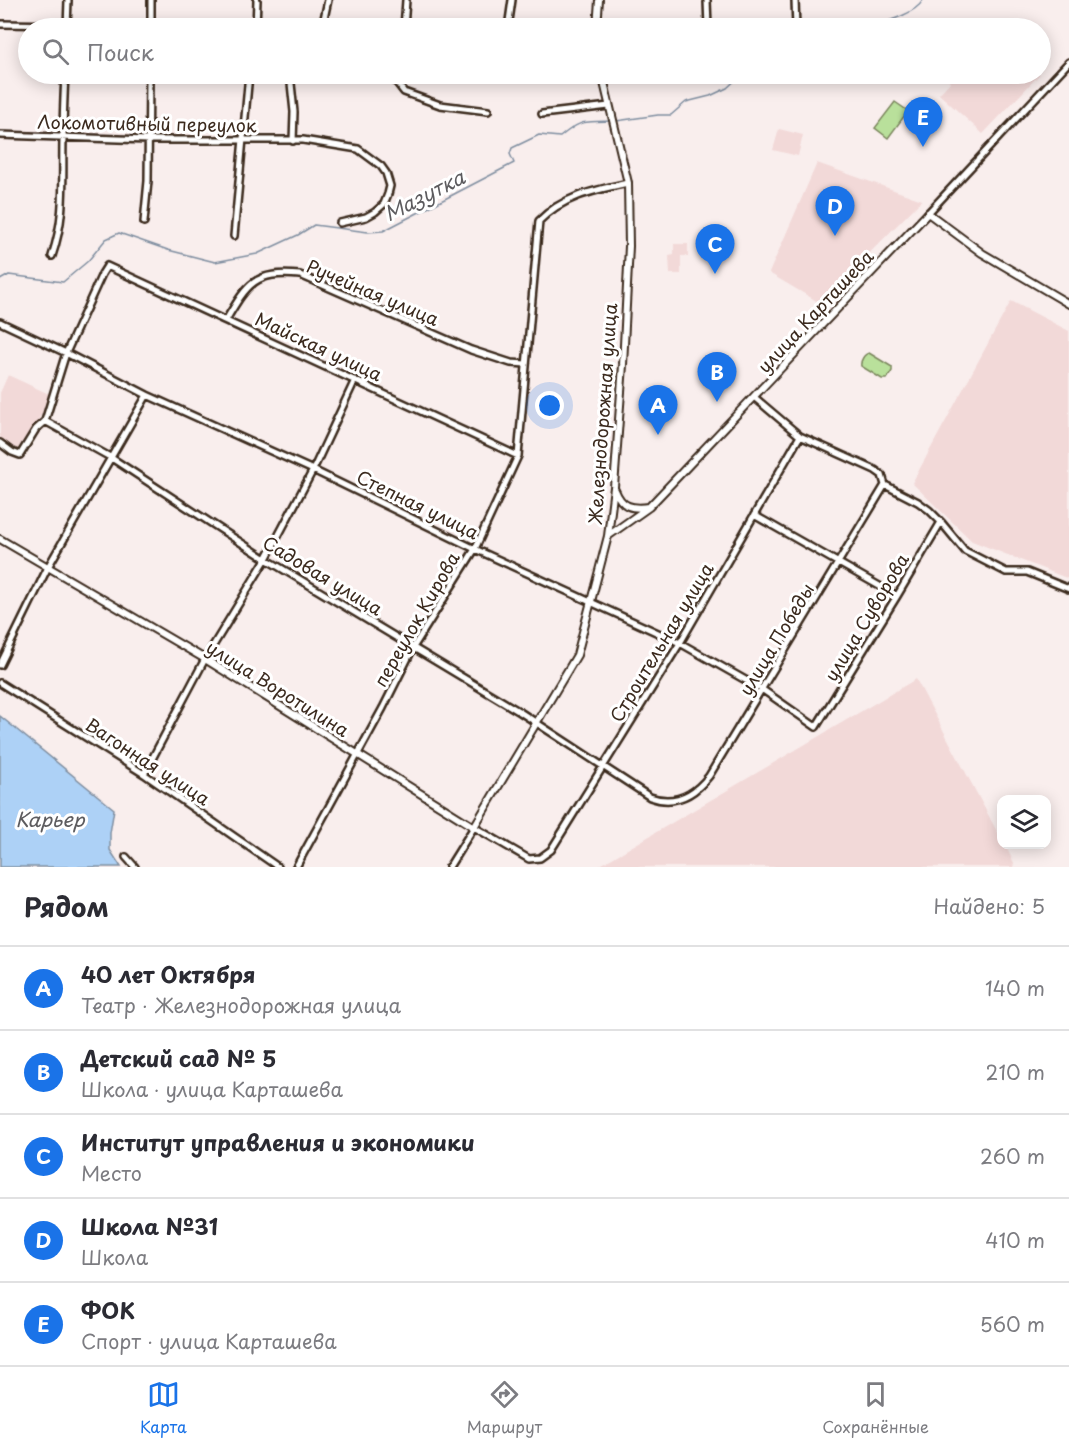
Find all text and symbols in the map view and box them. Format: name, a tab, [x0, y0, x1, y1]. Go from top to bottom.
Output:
search box	[18, 18, 1051, 84]
icon: search	[39, 35, 72, 68]
text: Поиск	[87, 35, 154, 68]
pin: E	[904, 98, 942, 147]
street label: Локомотивный переулок	[37, 108, 257, 138]
water label: Мазутка	[378, 161, 471, 228]
pin: D	[816, 186, 854, 236]
pin: C	[696, 224, 734, 274]
street label: улица Карташева	[751, 243, 880, 379]
street label: Ручейная улица	[303, 252, 444, 332]
street label: Железнодорожная улица	[581, 302, 623, 526]
street label: Майская улица	[251, 305, 388, 388]
pin: B	[698, 352, 736, 402]
pin: A	[638, 386, 678, 435]
your location	[535, 391, 564, 420]
street label: Степная улица	[352, 463, 484, 546]
street label: Садовая улица	[258, 529, 389, 622]
street label: переулок Кирова	[366, 546, 466, 691]
street label: улица Суворова	[817, 547, 915, 686]
street label: Строительная улица	[603, 557, 720, 727]
street label: улица Победы	[732, 578, 820, 700]
street label: улица Воротилина	[201, 633, 355, 743]
street label: Вагонная улица	[80, 711, 216, 812]
map controls	[997, 795, 1051, 849]
button: layers	[997, 795, 1051, 849]
water label: Карьер	[15, 804, 86, 834]
text: Рядом	[24, 887, 109, 926]
text: Найдено: 5	[934, 891, 1045, 921]
text: 40 лет Октября	[81, 957, 255, 990]
text: A	[36, 973, 51, 1003]
text: 140 m	[985, 973, 1045, 1003]
text: Театр · Железнодорожная улица	[81, 990, 401, 1020]
text: Детский сад № 5	[81, 1041, 277, 1074]
text: B	[37, 1057, 50, 1087]
text: 210 m	[986, 1057, 1045, 1087]
text: Школа · улица Карташева	[81, 1074, 343, 1104]
text: Институт управления и экономики	[81, 1125, 475, 1158]
text: C	[36, 1141, 51, 1171]
text: 260 m	[980, 1141, 1045, 1171]
text: Место	[81, 1158, 142, 1188]
text: Школа №31	[81, 1209, 218, 1242]
text: D	[36, 1225, 51, 1255]
text: 410 m	[985, 1225, 1045, 1255]
text: Школа	[81, 1242, 148, 1272]
text: ФОК	[81, 1293, 135, 1326]
text: E	[37, 1309, 50, 1339]
text: 560 m	[980, 1309, 1045, 1339]
text: Спорт · улица Карташева	[81, 1326, 337, 1356]
tab: Карта	[140, 1378, 187, 1438]
tab: Маршрут	[467, 1378, 542, 1438]
tab: Сохранённые	[822, 1378, 929, 1438]

